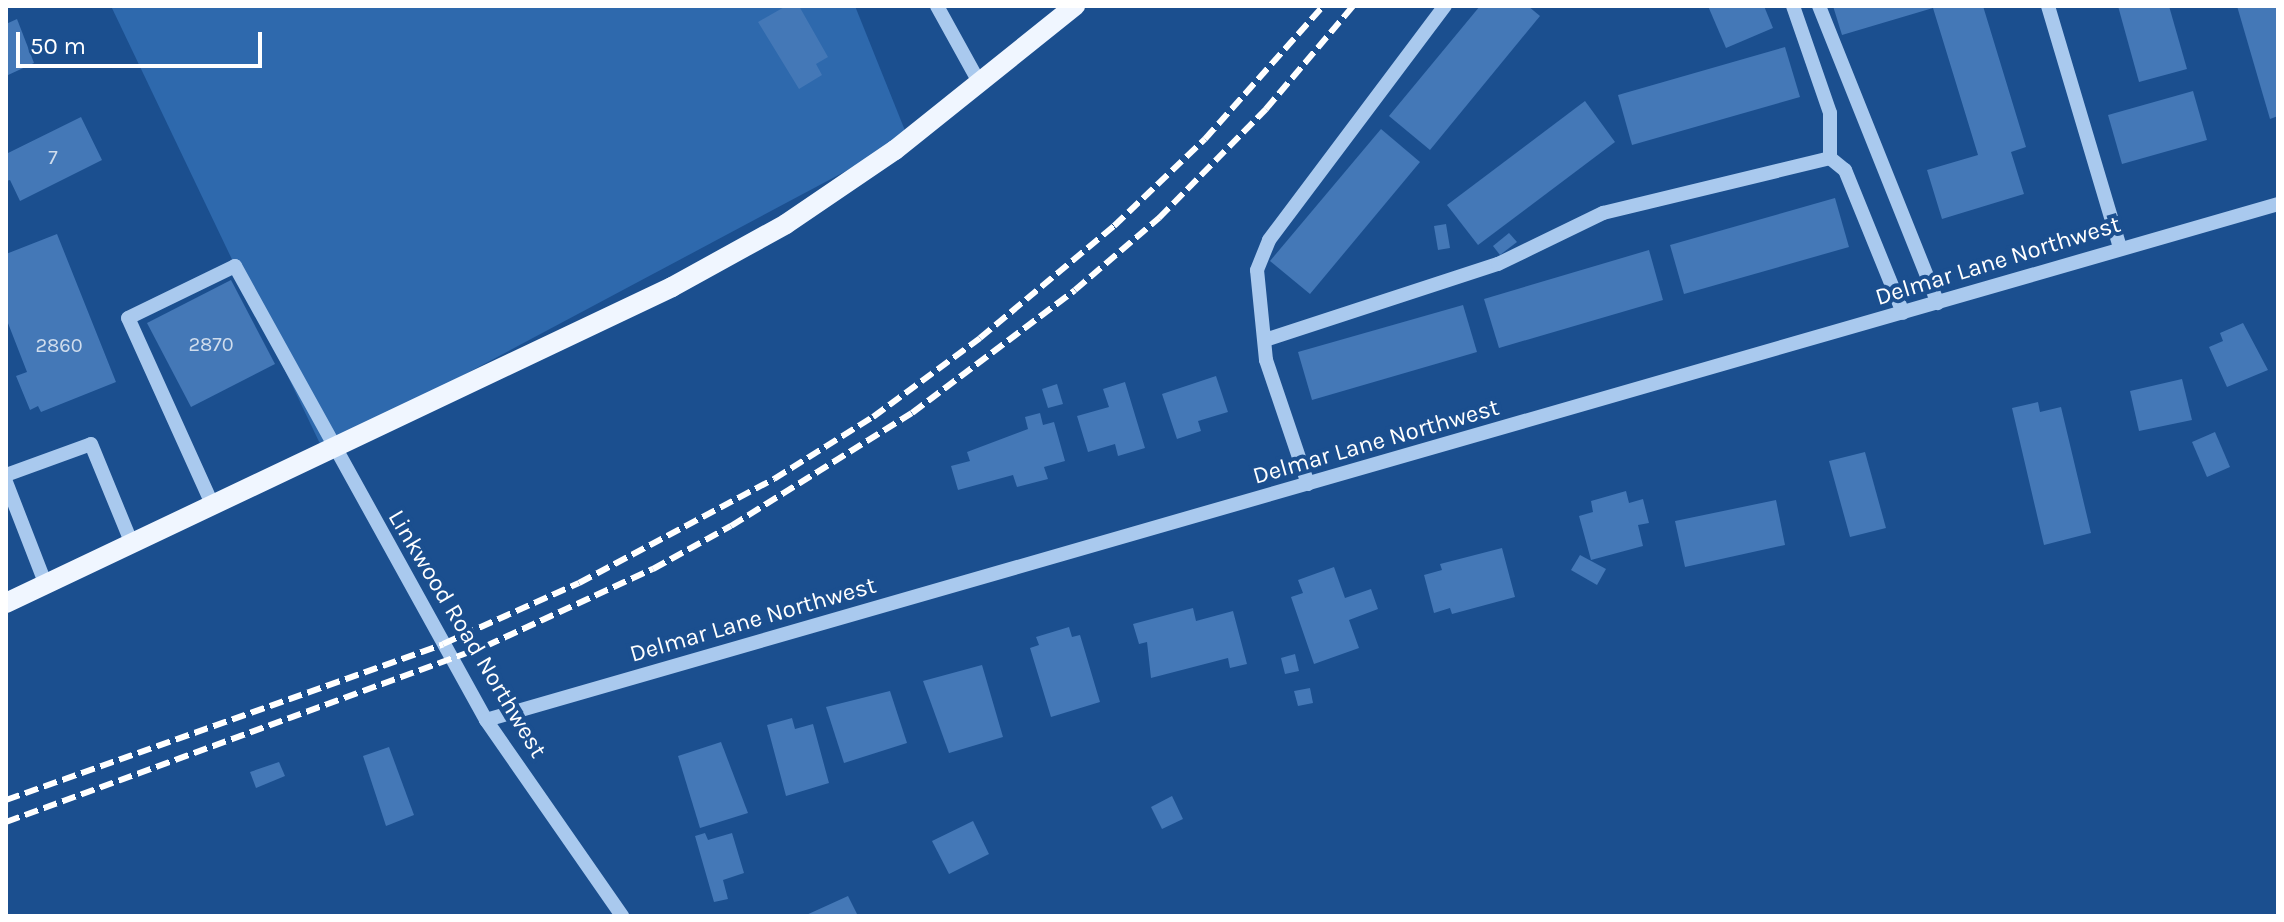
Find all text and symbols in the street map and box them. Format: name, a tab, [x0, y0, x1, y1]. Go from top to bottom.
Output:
scale bar	[20, 16, 266, 66]
text: 50 m	[30, 32, 86, 60]
house number: 7	[48, 145, 58, 169]
street label: Delmar Lane Northwest	[1872, 210, 2124, 312]
house number: 2870	[188, 332, 234, 356]
house number: 2860	[35, 333, 83, 357]
street label: Delmar Lane Northwest	[1250, 393, 1502, 491]
street label: Linkwood Road Northwest	[382, 505, 552, 763]
street label: Delmar Lane Northwest	[627, 571, 879, 669]

